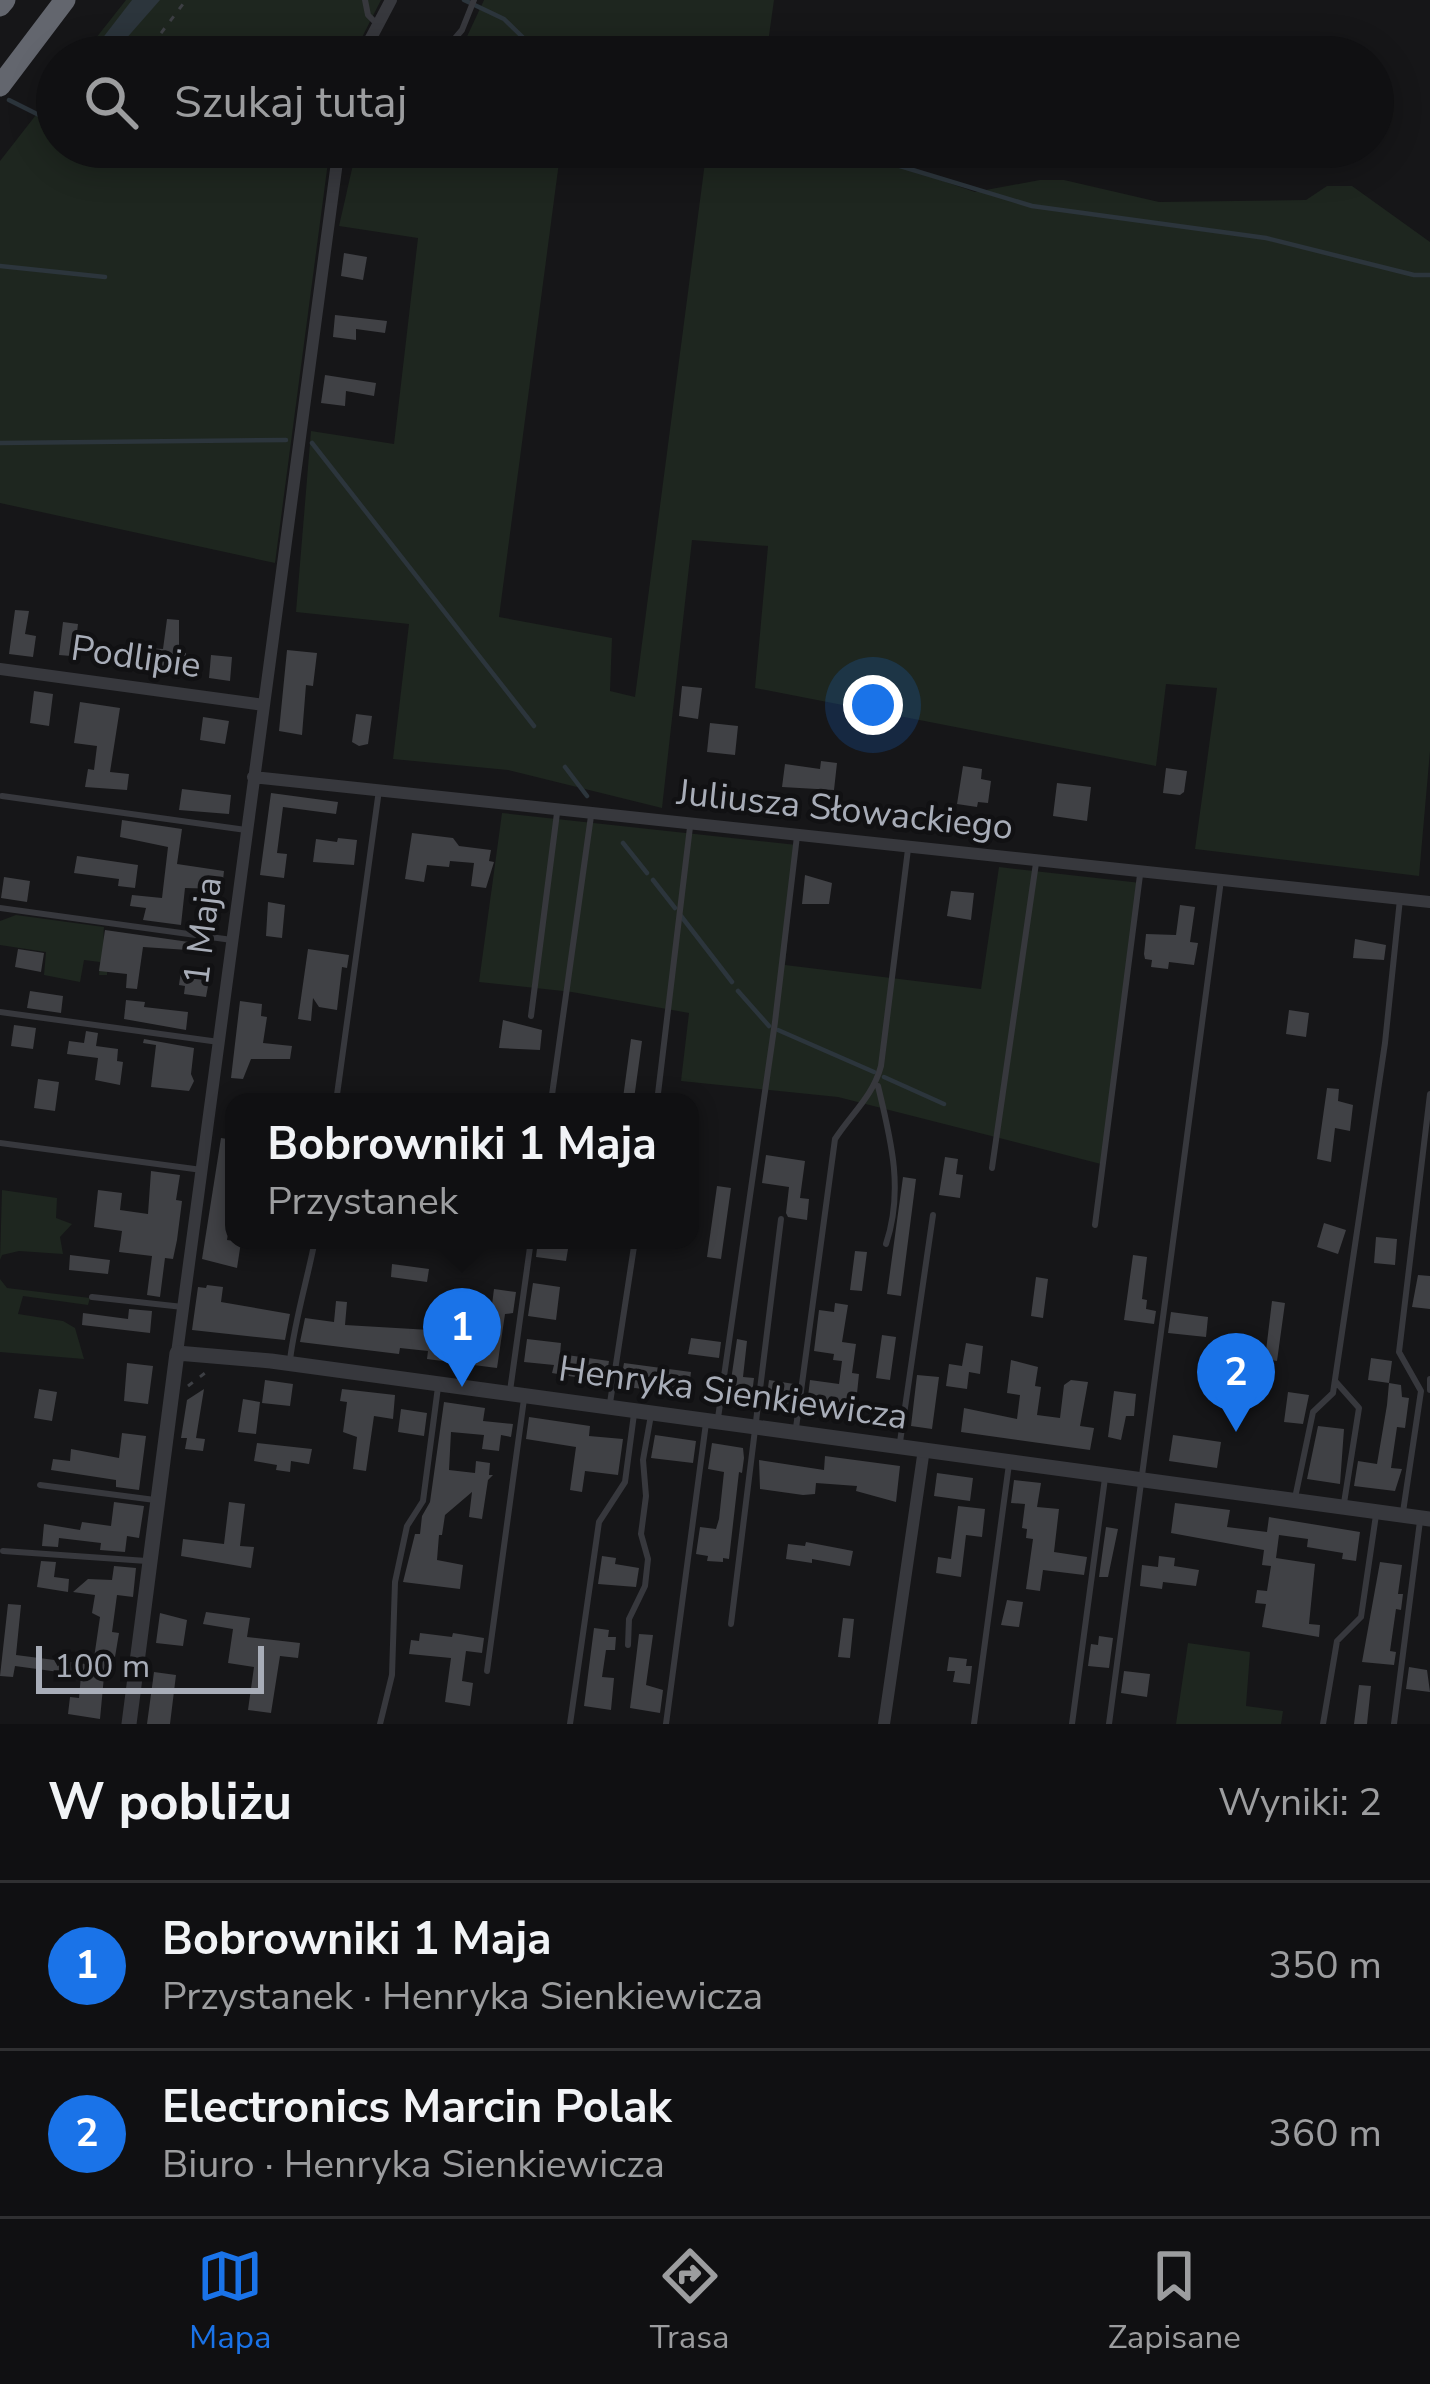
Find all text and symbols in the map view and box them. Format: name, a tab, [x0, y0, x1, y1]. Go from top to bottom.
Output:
search box	[36, 36, 1394, 168]
icon: search	[78, 69, 144, 135]
text: Szukaj tutaj	[174, 72, 407, 133]
street label: Podlipie	[68, 624, 204, 690]
your location	[843, 675, 903, 735]
street label: Juliusza Słowackiego	[674, 768, 1015, 852]
street label: 1 Maja	[172, 874, 234, 988]
popup	[225, 1093, 699, 1249]
text: Bobrowniki 1 Maja	[267, 1114, 657, 1175]
text: Przystanek	[267, 1175, 458, 1228]
pin: 1	[423, 1288, 501, 1387]
pin: 2	[1197, 1333, 1275, 1432]
street label: Henryka Sienkiewicza	[555, 1344, 911, 1442]
scale bar	[36, 1640, 264, 1693]
text: 100 m	[54, 1644, 150, 1689]
text: W pobliżu	[48, 1767, 292, 1837]
text: Wyniki: 2	[1218, 1776, 1382, 1829]
text: Bobrowniki 1 Maja	[162, 1909, 552, 1970]
text: 1	[75, 1939, 99, 1992]
text: 350 m	[1268, 1939, 1382, 1992]
text: Przystanek · Henryka Sienkiewicza	[162, 1970, 763, 2023]
text: Electronics Marcin Polak	[162, 2077, 672, 2138]
text: 2	[75, 2107, 99, 2160]
text: 360 m	[1268, 2107, 1382, 2160]
text: Biuro · Henryka Sienkiewicza	[162, 2138, 665, 2191]
tab: Mapa	[189, 2243, 272, 2360]
tab: Trasa	[650, 2243, 730, 2360]
tab: Zapisane	[1108, 2243, 1241, 2360]

